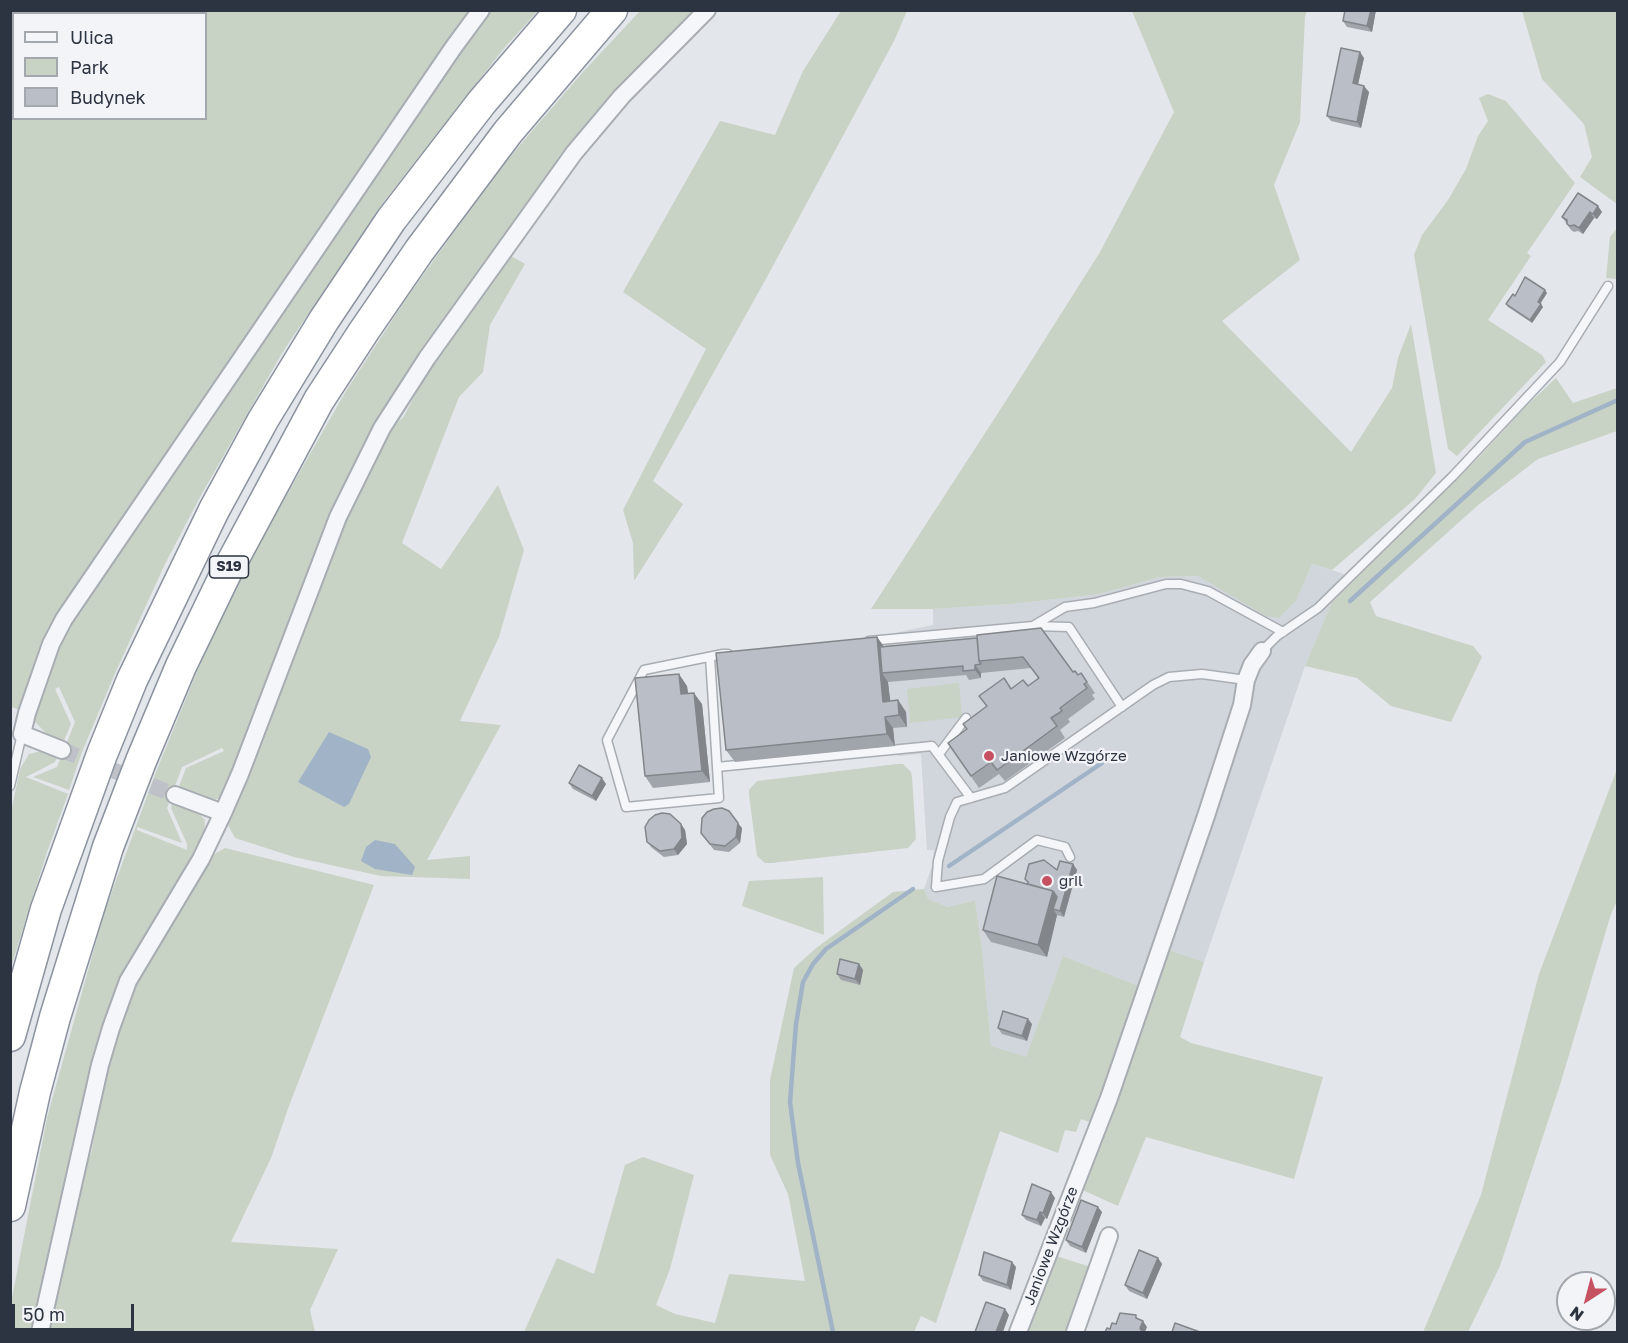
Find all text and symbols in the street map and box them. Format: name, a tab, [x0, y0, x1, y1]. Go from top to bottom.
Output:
legend	[12, 12, 207, 120]
text: Ulica	[70, 26, 114, 48]
text: Park	[70, 56, 109, 78]
text: Budynek	[70, 86, 146, 108]
road number: S19	[210, 556, 248, 578]
place label: Janiowe Wzgórze	[1001, 747, 1127, 765]
marker: Janiowe Wzgórze	[982, 749, 996, 763]
place label: gril	[1059, 872, 1083, 890]
marker: gril	[1040, 874, 1054, 888]
street label: Janiowe Wzgórze	[1020, 1184, 1082, 1308]
north arrow	[1556, 1271, 1616, 1331]
scale bar	[15, 1292, 136, 1330]
text: N	[1566, 1302, 1587, 1326]
text: 50 m	[23, 1303, 65, 1325]

